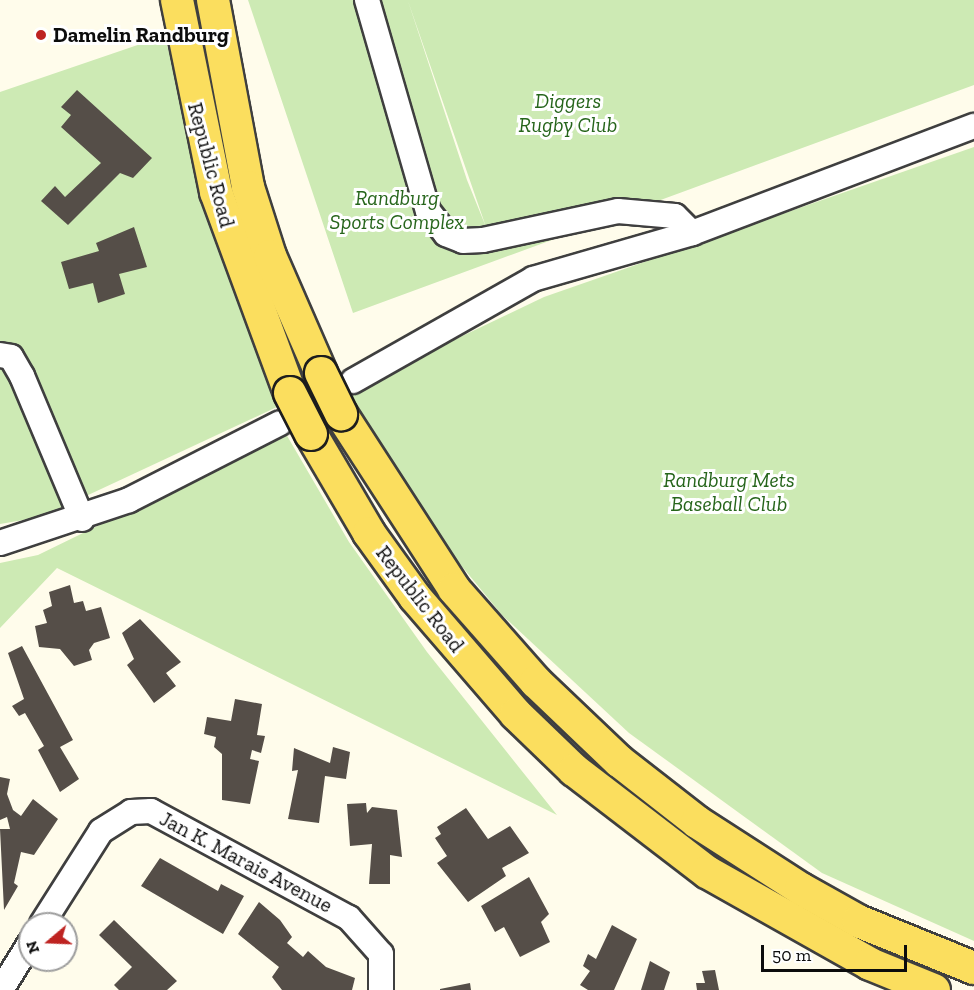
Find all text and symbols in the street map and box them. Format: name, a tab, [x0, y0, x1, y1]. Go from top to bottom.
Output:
place label: Damelin Randburg	[53, 22, 229, 48]
marker: Damelin Randburg	[34, 28, 48, 42]
park label: Diggers Rugby Club	[519, 88, 617, 138]
street label: Republic Road	[182, 100, 240, 230]
park label: Randburg Sports Complex	[330, 185, 464, 235]
park label: Randburg Mets Baseball Club	[663, 467, 795, 517]
street label: Republic Road	[371, 541, 469, 657]
street label: Jan K. Marais Avenue	[155, 806, 337, 918]
north arrow	[18, 912, 78, 972]
scale bar	[764, 933, 910, 971]
text: N	[21, 939, 43, 956]
text: 50 m	[772, 944, 811, 966]

